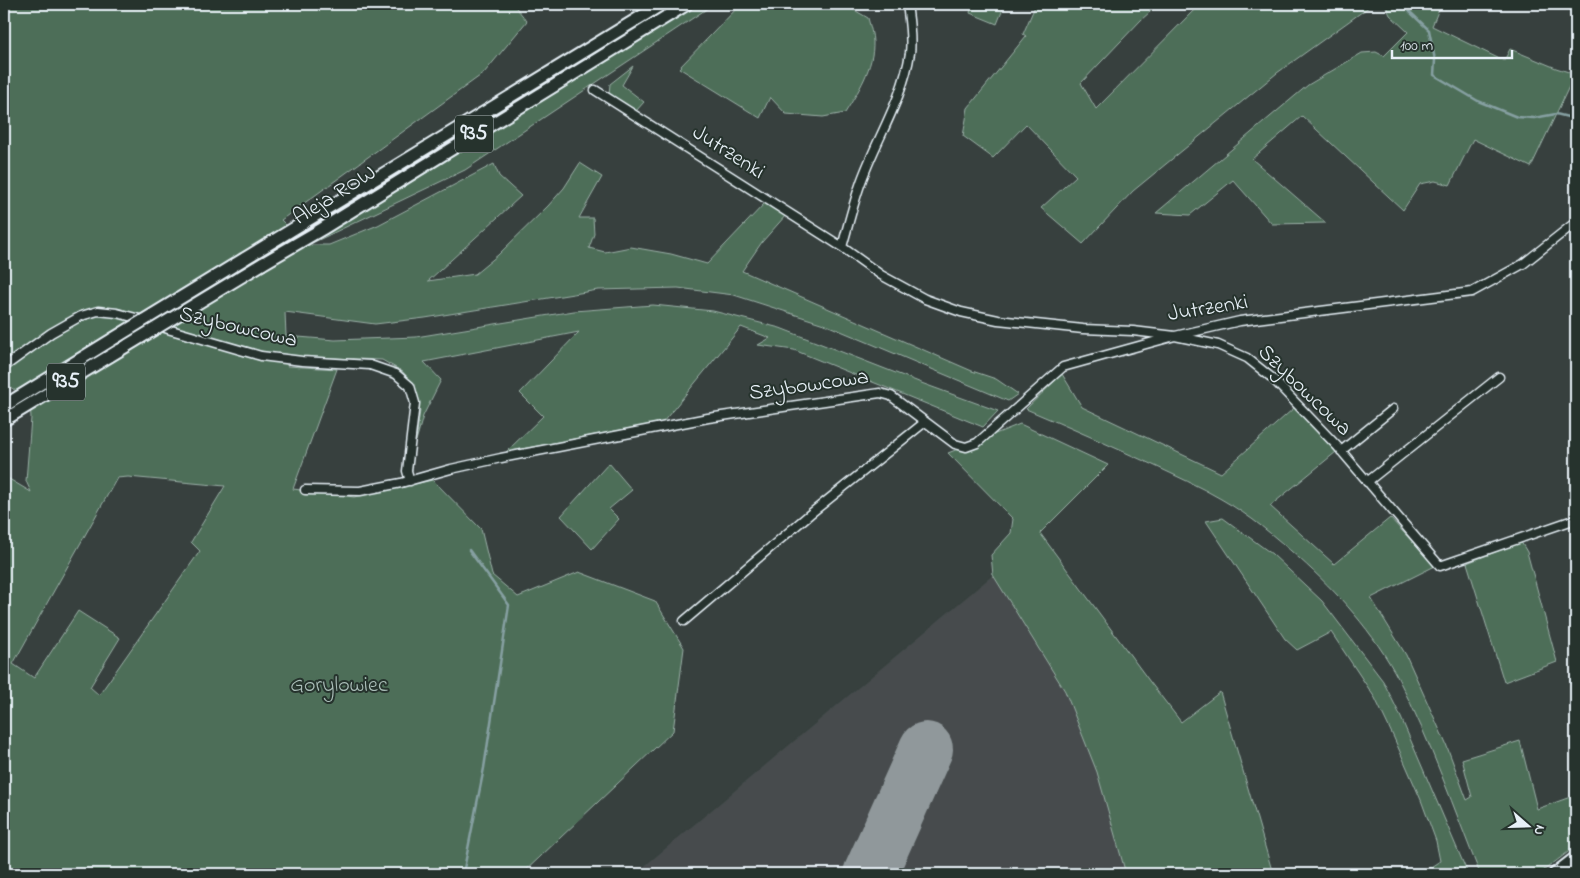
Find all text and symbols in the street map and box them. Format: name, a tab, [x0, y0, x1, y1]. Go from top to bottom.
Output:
scale bar	[1392, 28, 1512, 60]
text: 100 m	[1400, 35, 1433, 57]
road number: 935	[455, 116, 493, 152]
street label: Jutrzenki	[685, 118, 771, 188]
street label: Aleja ROW	[287, 158, 383, 234]
street label: Jutrzenki	[1166, 287, 1250, 331]
street label: Szybowcowa	[176, 299, 300, 358]
street label: Szybowcowa	[1249, 338, 1358, 445]
street label: Szybowcowa	[747, 362, 871, 411]
road number: 935	[47, 364, 85, 401]
park label: Gorylowiec	[290, 670, 388, 703]
north arrow	[1502, 800, 1552, 850]
text: N	[1527, 822, 1550, 838]

